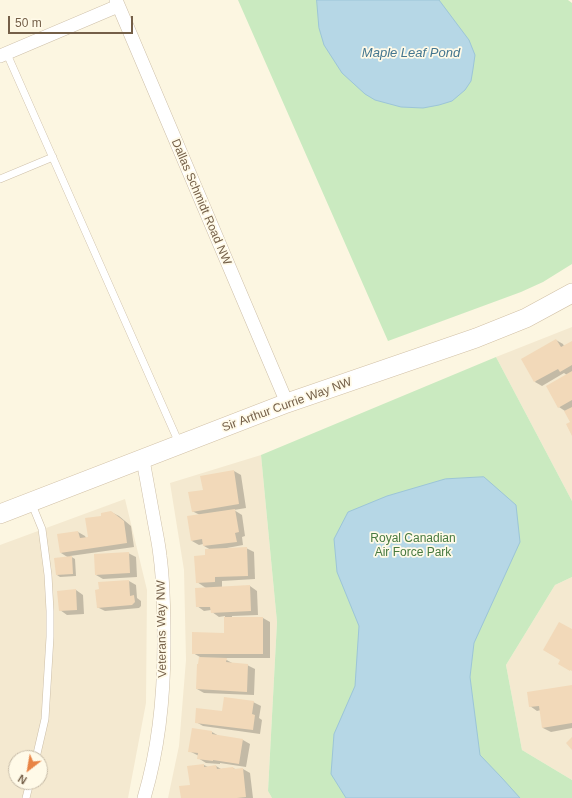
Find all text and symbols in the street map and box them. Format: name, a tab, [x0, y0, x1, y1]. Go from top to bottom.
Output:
scale bar	[10, 8, 135, 34]
text: 50 m	[15, 16, 42, 30]
water label: Maple Leaf Pond	[362, 45, 460, 61]
street label: Dallas Schmidt Road NW	[168, 137, 234, 267]
street label: Sir Arthur Currie Way NW	[220, 375, 354, 435]
park label: Royal Canadian Air Force Park	[370, 532, 456, 560]
street label: Veterans Way NW	[154, 580, 170, 678]
north arrow	[8, 750, 48, 790]
text: N	[16, 772, 29, 787]

